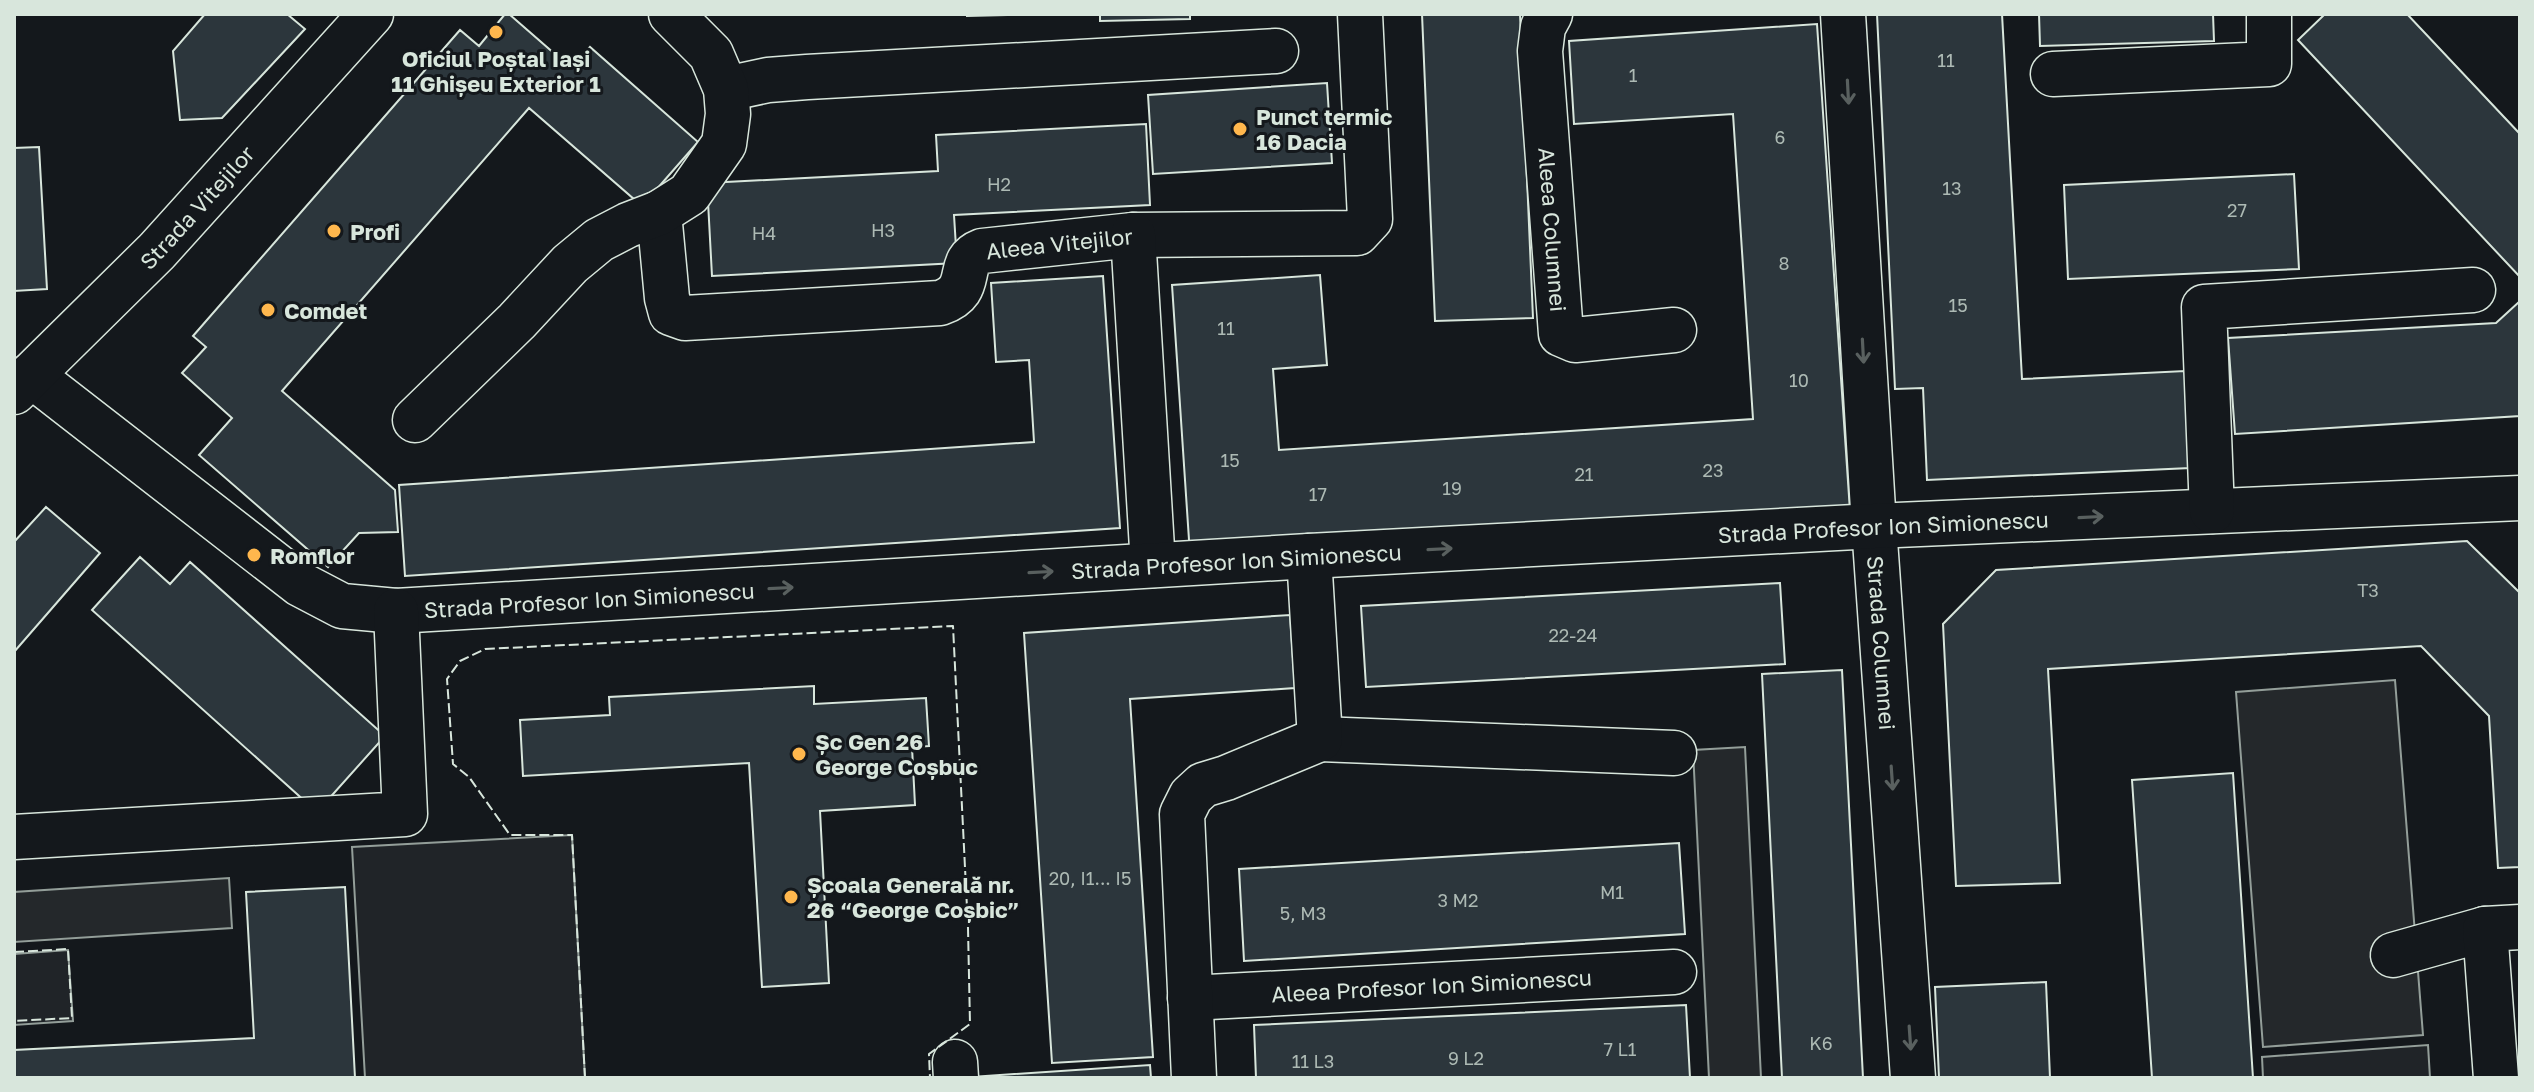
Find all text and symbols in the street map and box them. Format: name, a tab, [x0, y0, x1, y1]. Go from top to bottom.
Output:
marker: Oficiul Poștal Iași 11 Ghișeu Exterior 1	[487, 23, 505, 41]
place label: Oficiul Poștal Iași 11 Ghișeu Exterior 1	[391, 45, 601, 97]
house number: 11	[1937, 49, 1955, 71]
house number: 1	[1629, 64, 1638, 86]
one-way arrow	[1840, 78, 1855, 105]
place label: Punct termic 16 Dacia	[1256, 103, 1393, 155]
marker: Punct termic 16 Dacia	[1231, 120, 1249, 138]
house number: 6	[1775, 126, 1785, 148]
street label: Strada Vitejilor	[134, 139, 260, 274]
street label: Aleea Columnei	[1534, 146, 1573, 313]
house number: H2	[987, 173, 1011, 195]
house number: 13	[1942, 177, 1962, 199]
house number: 27	[2227, 199, 2247, 221]
place label: Profi	[350, 218, 400, 245]
house number: H3	[871, 219, 895, 241]
marker: Profi	[325, 222, 343, 240]
house number: H4	[752, 222, 776, 244]
street label: Aleea Vitejilor	[985, 222, 1134, 264]
house number: 8	[1779, 252, 1789, 274]
house number: 15	[1948, 294, 1968, 316]
place label: Comdet	[284, 297, 367, 324]
marker: Comdet	[259, 301, 277, 319]
house number: 11	[1217, 317, 1235, 339]
one-way arrow	[1856, 337, 1871, 364]
house number: 10	[1789, 369, 1809, 391]
house number: 15	[1220, 449, 1240, 471]
house number: 23	[1703, 459, 1723, 481]
house number: 21	[1574, 463, 1594, 485]
house number: 19	[1442, 477, 1462, 499]
house number: 17	[1309, 483, 1327, 505]
street label: Strada Profesor Ion Simionescu	[1717, 505, 2049, 548]
one-way arrow	[2077, 509, 2104, 524]
street label: Strada Profesor Ion Simionescu	[1070, 538, 1402, 584]
one-way arrow	[1426, 541, 1453, 556]
place label: Romflor	[270, 542, 355, 569]
marker: Romflor	[245, 546, 263, 564]
street label: Strada Columnei	[1863, 555, 1902, 731]
one-way arrow	[1027, 564, 1054, 579]
street label: Strada Profesor Ion Simionescu	[423, 576, 755, 623]
house number: T3	[2357, 579, 2379, 601]
one-way arrow	[767, 580, 794, 595]
house number: 22-24	[1548, 624, 1598, 646]
place label: Șc Gen 26 George Coșbuc	[815, 728, 978, 780]
marker: Șc Gen 26 George Coșbuc	[790, 745, 808, 763]
one-way arrow	[1885, 764, 1900, 791]
house number: 20, I1... I5	[1049, 867, 1131, 889]
place label: Școala Generală nr. 26 “George Coșbic”	[807, 871, 1019, 923]
house number: M1	[1600, 881, 1624, 903]
marker: Școala Generală nr. 26 “George Coșbic”	[782, 888, 800, 906]
house number: 3 M2	[1438, 889, 1478, 911]
house number: 5, M3	[1280, 902, 1326, 924]
street label: Aleea Profesor Ion Simionescu	[1271, 963, 1593, 1007]
one-way arrow	[1903, 1024, 1918, 1051]
house number: K6	[1809, 1032, 1833, 1054]
house number: 7 L1	[1603, 1038, 1637, 1060]
house number: 9 L2	[1448, 1047, 1484, 1069]
house number: 11 L3	[1292, 1050, 1334, 1072]

